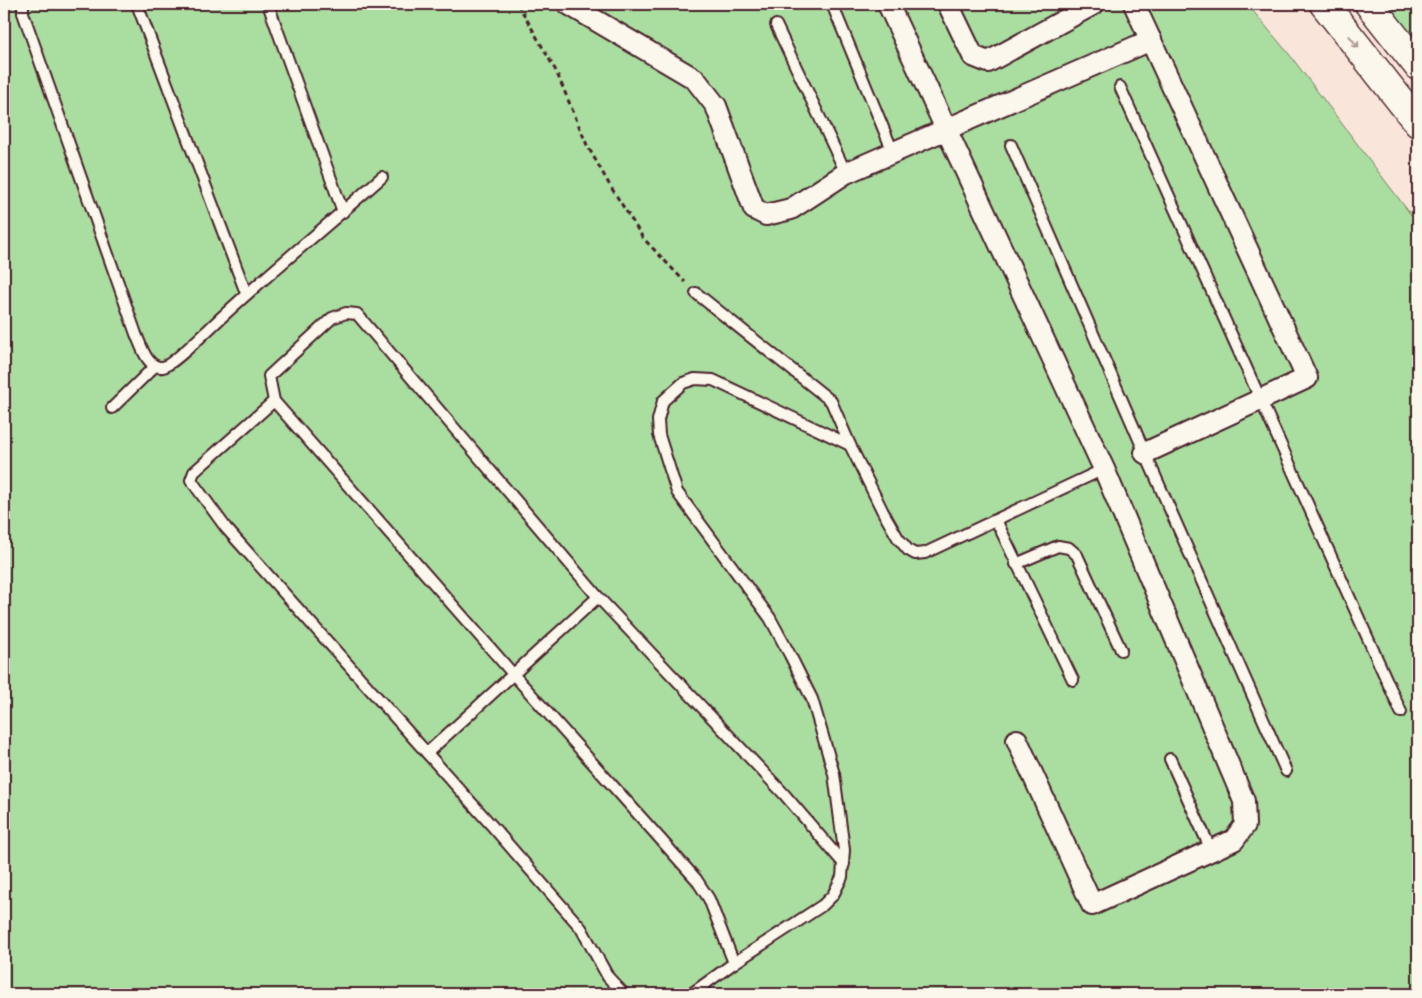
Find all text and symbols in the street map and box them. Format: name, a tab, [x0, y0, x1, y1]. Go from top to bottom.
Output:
one-way arrow	[1349, 35, 1360, 48]

